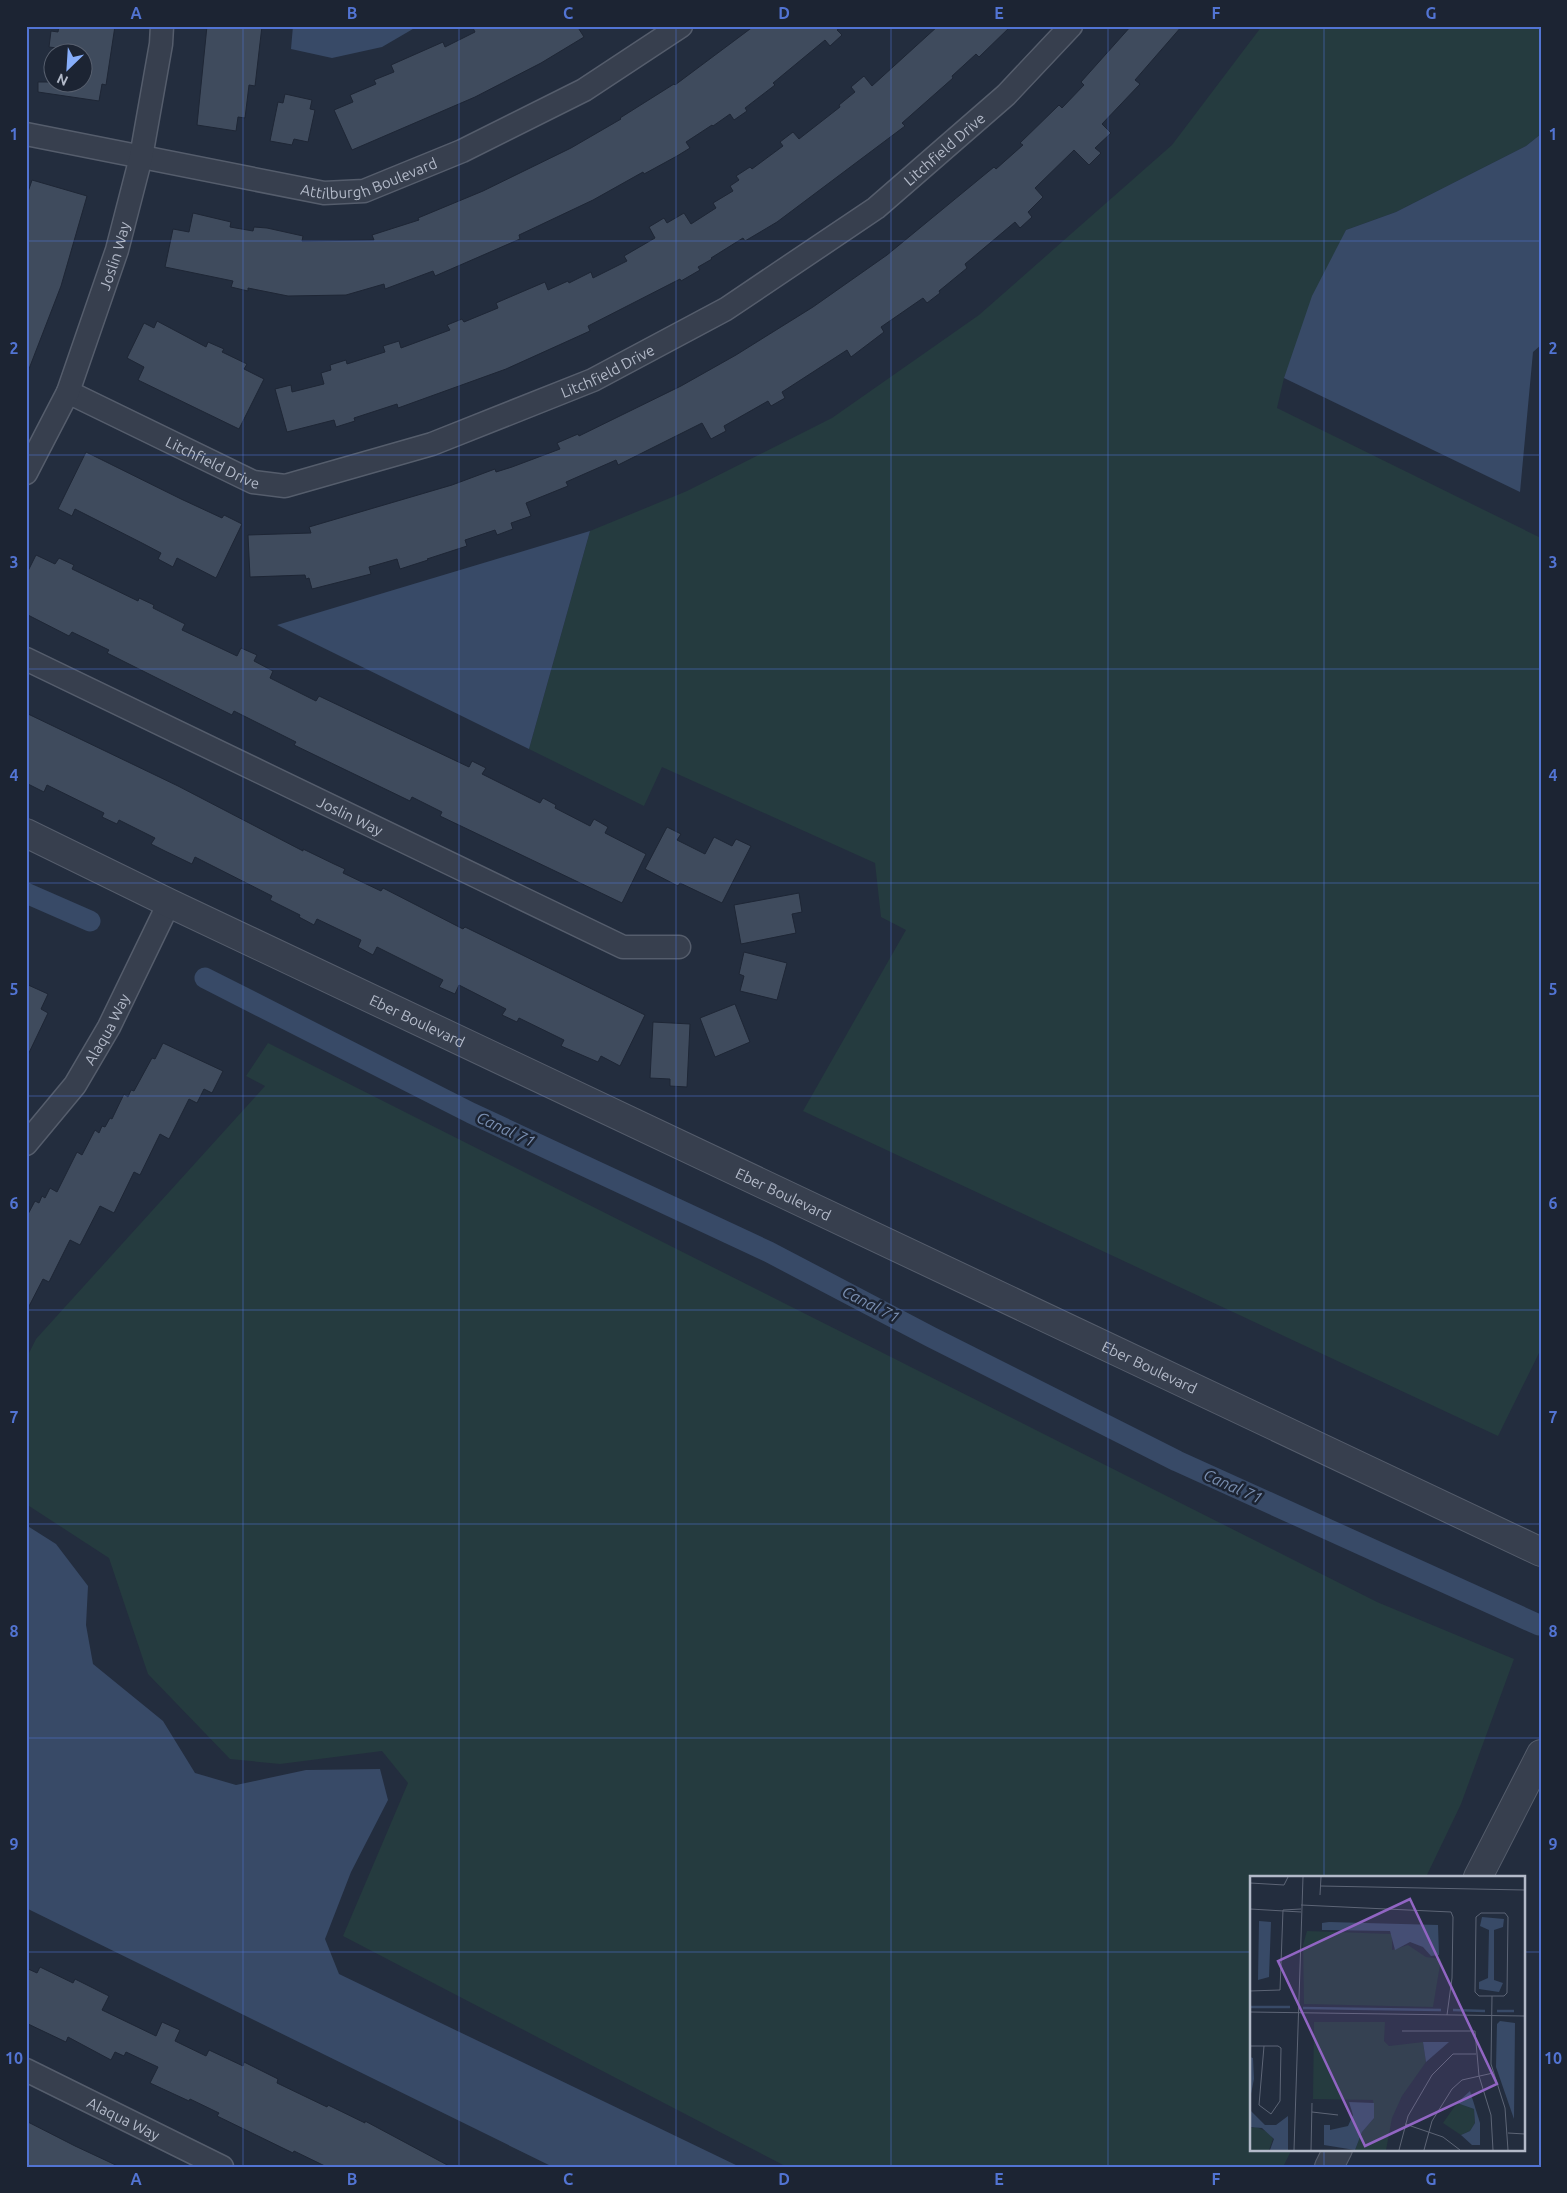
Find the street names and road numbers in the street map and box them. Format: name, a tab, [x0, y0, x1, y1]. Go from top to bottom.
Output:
street label: Litchfield Drive	[900, 109, 988, 189]
street label: Attilburgh Boulevard	[299, 154, 439, 202]
street label: Joslin Way	[95, 220, 132, 292]
street label: Litchfield Drive	[558, 341, 657, 401]
street label: Litchfield Drive	[163, 432, 260, 491]
street label: Joslin Way	[315, 792, 386, 838]
street label: Alaqua Way	[80, 991, 132, 1068]
street label: Eber Boulevard	[367, 991, 468, 1050]
street label: Eber Boulevard	[733, 1164, 834, 1223]
street label: Eber Boulevard	[1099, 1337, 1200, 1397]
street label: Alaqua Way	[85, 2093, 163, 2143]

